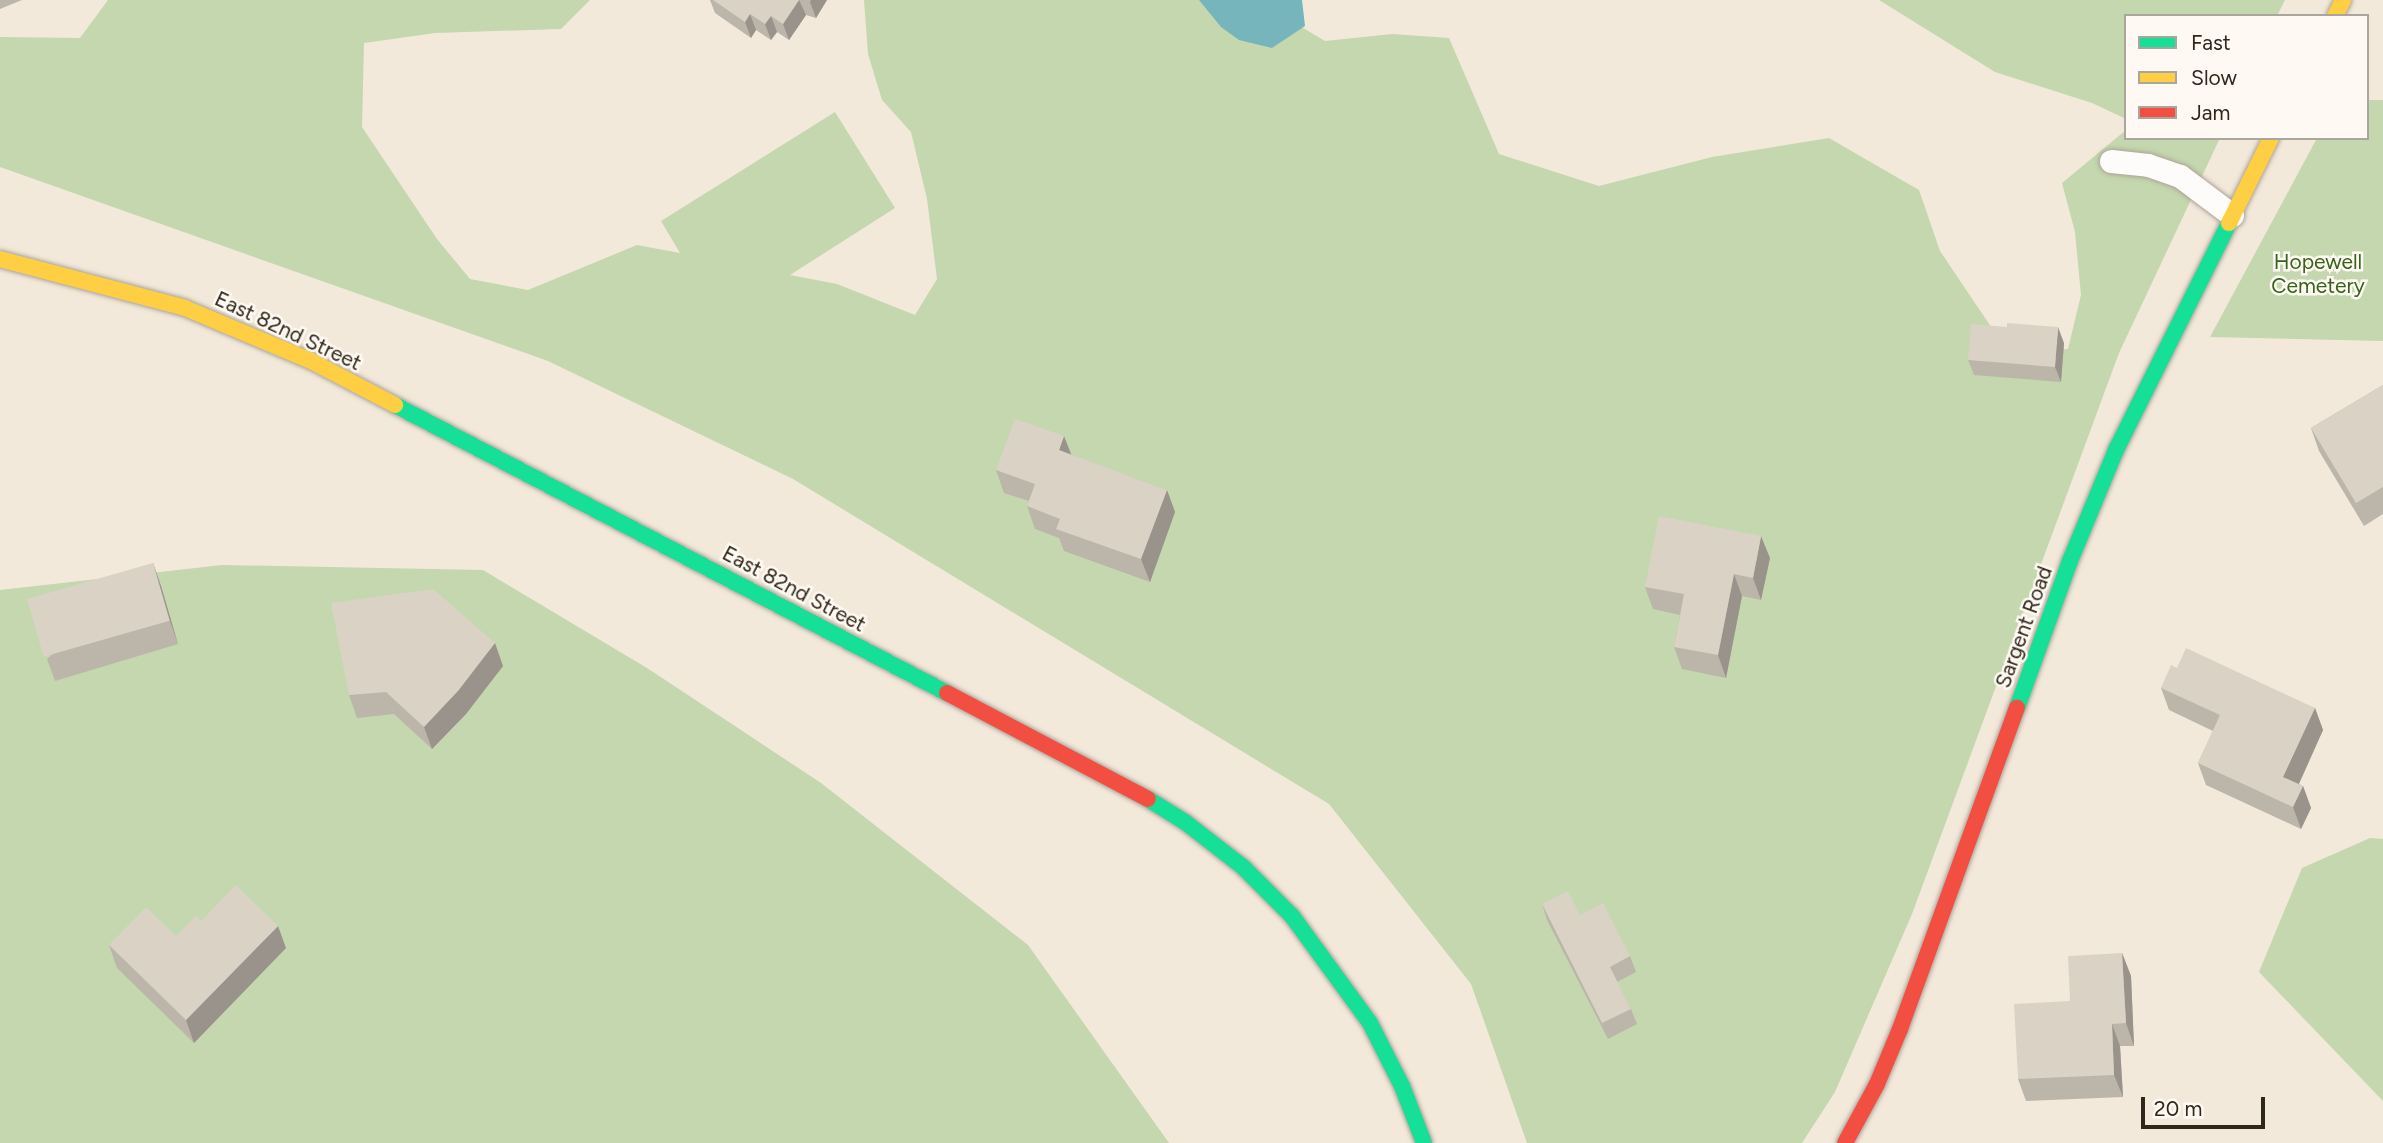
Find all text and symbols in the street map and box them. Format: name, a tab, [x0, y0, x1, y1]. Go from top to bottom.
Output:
legend	[2124, 14, 2369, 140]
text: Fast	[2191, 30, 2231, 55]
text: Slow	[2191, 65, 2237, 90]
text: Jam	[2191, 100, 2230, 125]
park label: Hopewell Cemetery	[2271, 249, 2365, 299]
street label: East 82nd Street	[211, 286, 365, 376]
street label: East 82nd Street	[718, 541, 870, 637]
street label: Sargent Road	[1990, 563, 2058, 691]
scale bar	[2145, 1084, 2269, 1128]
text: 20 m	[2154, 1096, 2202, 1121]

